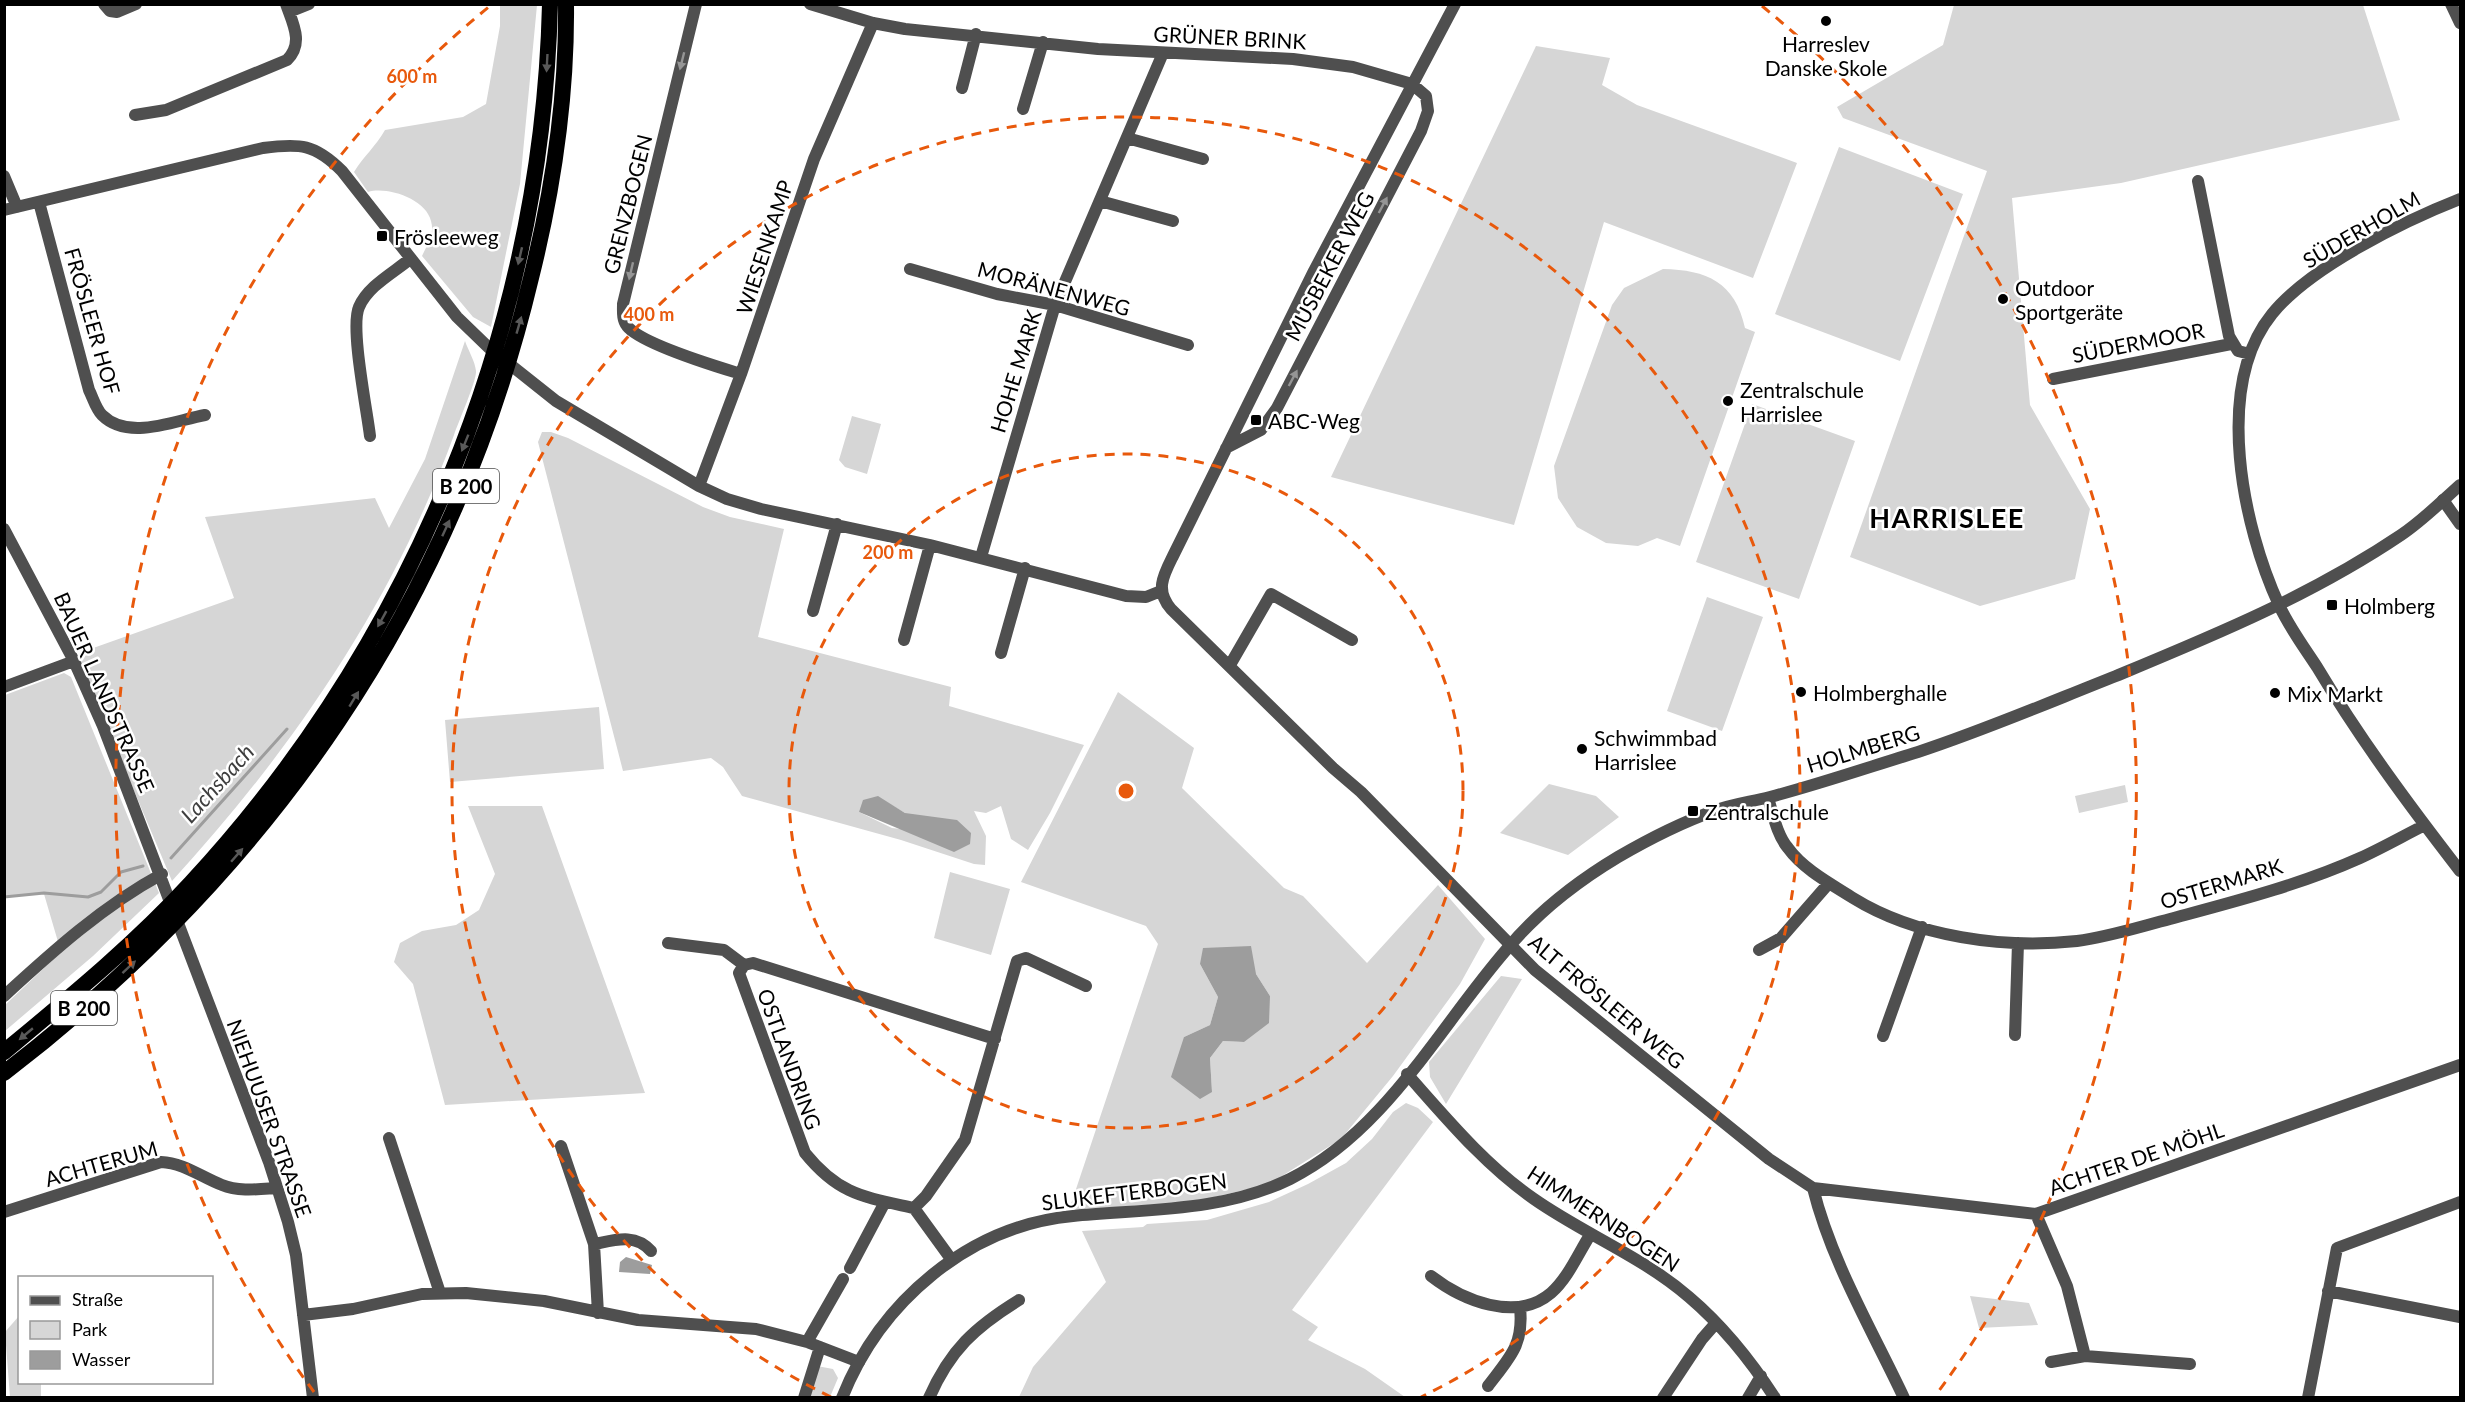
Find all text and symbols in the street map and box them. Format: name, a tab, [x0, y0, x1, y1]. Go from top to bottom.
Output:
marker: Harreslev Danske Skole	[1819, 14, 1833, 28]
street label: GRÜNER BRINK	[1153, 21, 1307, 53]
place label: Harreslev Danske Skole	[1765, 31, 1887, 80]
one-way arrow	[677, 52, 687, 70]
one-way arrow	[543, 53, 552, 72]
text: 600 m	[387, 65, 437, 87]
street label: GRENZBOGEN	[598, 132, 656, 276]
street label: WIESENKAMP	[731, 177, 797, 317]
street label: SÜDERHOLM	[2298, 185, 2424, 273]
street label: MUSBEKER WEG	[1279, 187, 1379, 345]
one-way arrow	[1378, 197, 1388, 214]
place label: Frösleeweg	[394, 224, 499, 249]
marker: Frösleeweg	[375, 229, 389, 243]
street label: FRÖSLEER HOF	[60, 245, 126, 397]
one-way arrow	[515, 247, 524, 266]
street label: MORÄNENWEG	[975, 256, 1133, 320]
one-way arrow	[625, 262, 635, 280]
place label: Outdoor Sportgeräte	[2015, 275, 2123, 324]
marker: Outdoor Sportgeräte	[1996, 292, 2010, 306]
text: 400 m	[624, 303, 674, 325]
street label: HOHE MARK	[984, 306, 1046, 435]
one-way arrow	[515, 316, 525, 334]
street label: SÜDERMOOR	[2070, 317, 2207, 367]
one-way arrow	[1288, 370, 1298, 387]
place label: Zentralschule Harrislee	[1740, 377, 1864, 426]
marker: Zentralschule Harrislee	[1721, 394, 1735, 408]
place label: ABC-Weg	[1268, 408, 1360, 433]
marker: ABC-Weg	[1249, 413, 1263, 427]
one-way arrow	[460, 434, 470, 452]
road number: B 200	[433, 469, 499, 503]
district label: HARRISLEE	[1869, 501, 2025, 534]
one-way arrow	[442, 519, 451, 536]
text: 200 m	[863, 541, 913, 563]
street label: BAUER LANDSTRASSE	[50, 588, 160, 796]
place label: Holmberg	[2344, 593, 2435, 618]
marker: Holmberg	[2325, 598, 2339, 612]
one-way arrow	[377, 611, 388, 627]
place label: Holmberghalle	[1813, 680, 1947, 705]
place label: Mix Markt	[2287, 681, 2383, 706]
marker: Holmberghalle	[1794, 685, 1808, 699]
marker: Mix Markt	[2268, 686, 2282, 700]
one-way arrow	[349, 690, 359, 707]
street label: HOLMBERG	[1803, 719, 1923, 777]
place label: Schwimmbad Harrislee	[1594, 725, 1717, 774]
water label: Lachsbach	[175, 738, 259, 828]
marker: Schwimmbad Harrislee	[1575, 742, 1589, 756]
centre of rings	[1116, 781, 1136, 801]
place label: Zentralschule	[1705, 799, 1829, 824]
marker: Zentralschule	[1686, 804, 1700, 818]
one-way arrow	[231, 848, 244, 863]
street label: OSTERMARK	[2157, 853, 2285, 913]
street label: ALT FRÖSLEER WEG	[1524, 929, 1690, 1073]
one-way arrow	[121, 961, 136, 974]
street label: OSTLANDRING	[753, 985, 827, 1133]
road number: B 200	[51, 991, 117, 1025]
street label: NIEHUUSER STRASSE	[222, 1015, 318, 1221]
one-way arrow	[19, 1027, 34, 1040]
street label: ACHTER DE MÖHL	[2045, 1116, 2227, 1200]
street label: ACHTERUM	[42, 1135, 160, 1191]
street label: HIMMERNBOGEN	[1523, 1160, 1685, 1276]
street label: SLUKEFTERBOGEN	[1040, 1167, 1228, 1215]
legend	[18, 1276, 213, 1384]
text: Straße	[72, 1288, 123, 1310]
text: Park	[72, 1318, 108, 1340]
text: Wasser	[72, 1348, 131, 1370]

